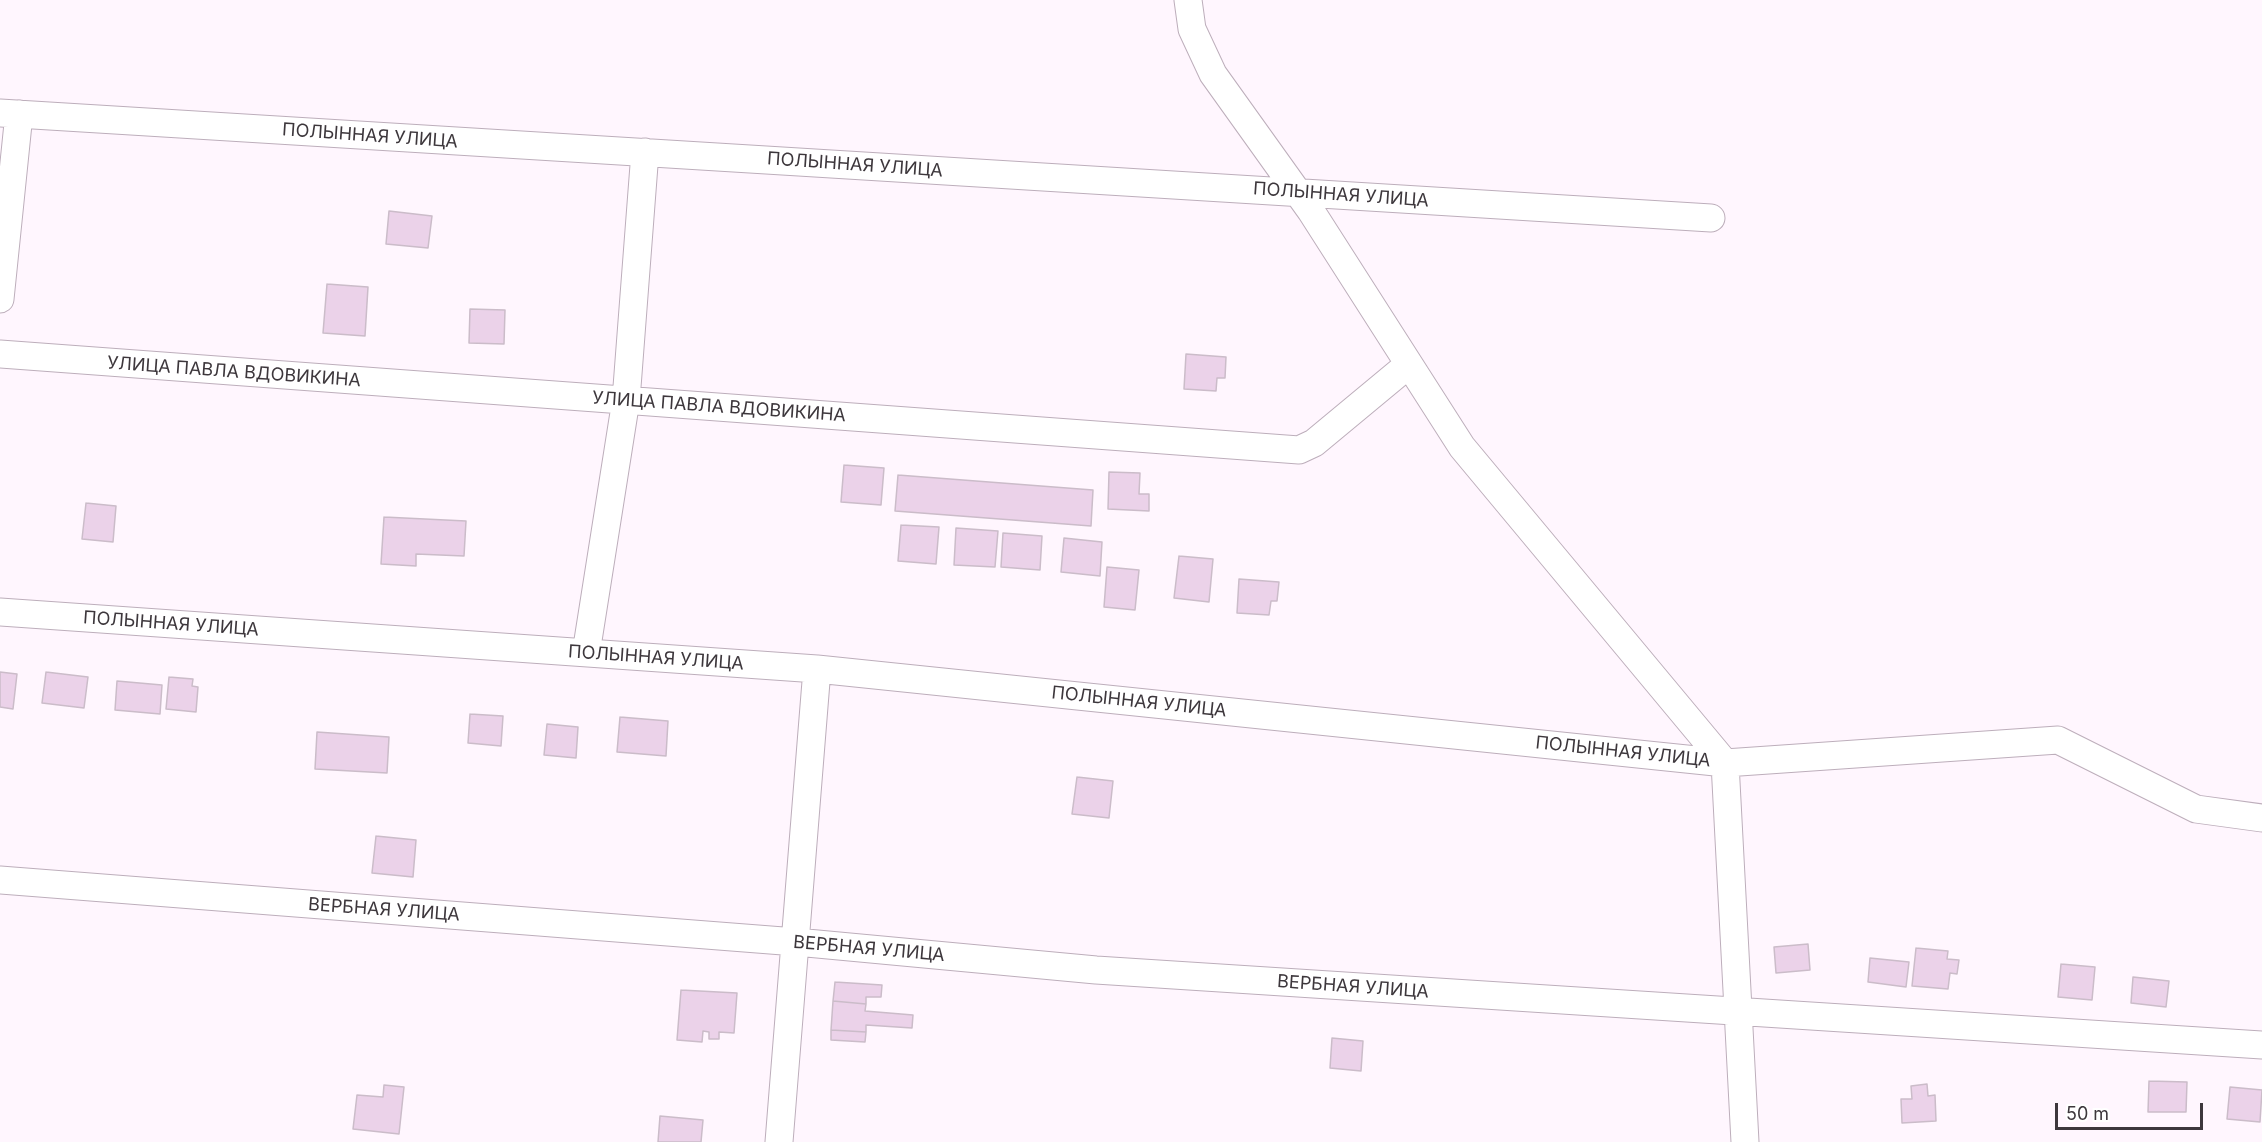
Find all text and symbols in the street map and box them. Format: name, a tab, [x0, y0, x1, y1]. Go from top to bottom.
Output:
street label: ПОЛЫННАЯ УЛИЦА	[281, 119, 459, 153]
street label: ПОЛЫННАЯ УЛИЦА	[766, 148, 944, 182]
street label: ПОЛЫННАЯ УЛИЦА	[1252, 178, 1430, 212]
street label: УЛИЦА ПАВЛА ВДОВИКИНА	[106, 352, 362, 392]
street label: УЛИЦА ПАВЛА ВДОВИКИНА	[591, 387, 847, 427]
street label: ПОЛЫННАЯ УЛИЦА	[82, 607, 260, 641]
street label: ПОЛЫННАЯ УЛИЦА	[567, 641, 745, 675]
street label: ПОЛЫННАЯ УЛИЦА	[1050, 682, 1228, 722]
street label: ПОЛЫННАЯ УЛИЦА	[1534, 732, 1712, 772]
street label: ВЕРБНАЯ УЛИЦА	[307, 894, 461, 926]
street label: ВЕРБНАЯ УЛИЦА	[792, 932, 946, 966]
street label: ВЕРБНАЯ УЛИЦА	[1276, 971, 1430, 1003]
scale bar	[2058, 1091, 2206, 1129]
text: 50 m	[2066, 1103, 2109, 1124]

